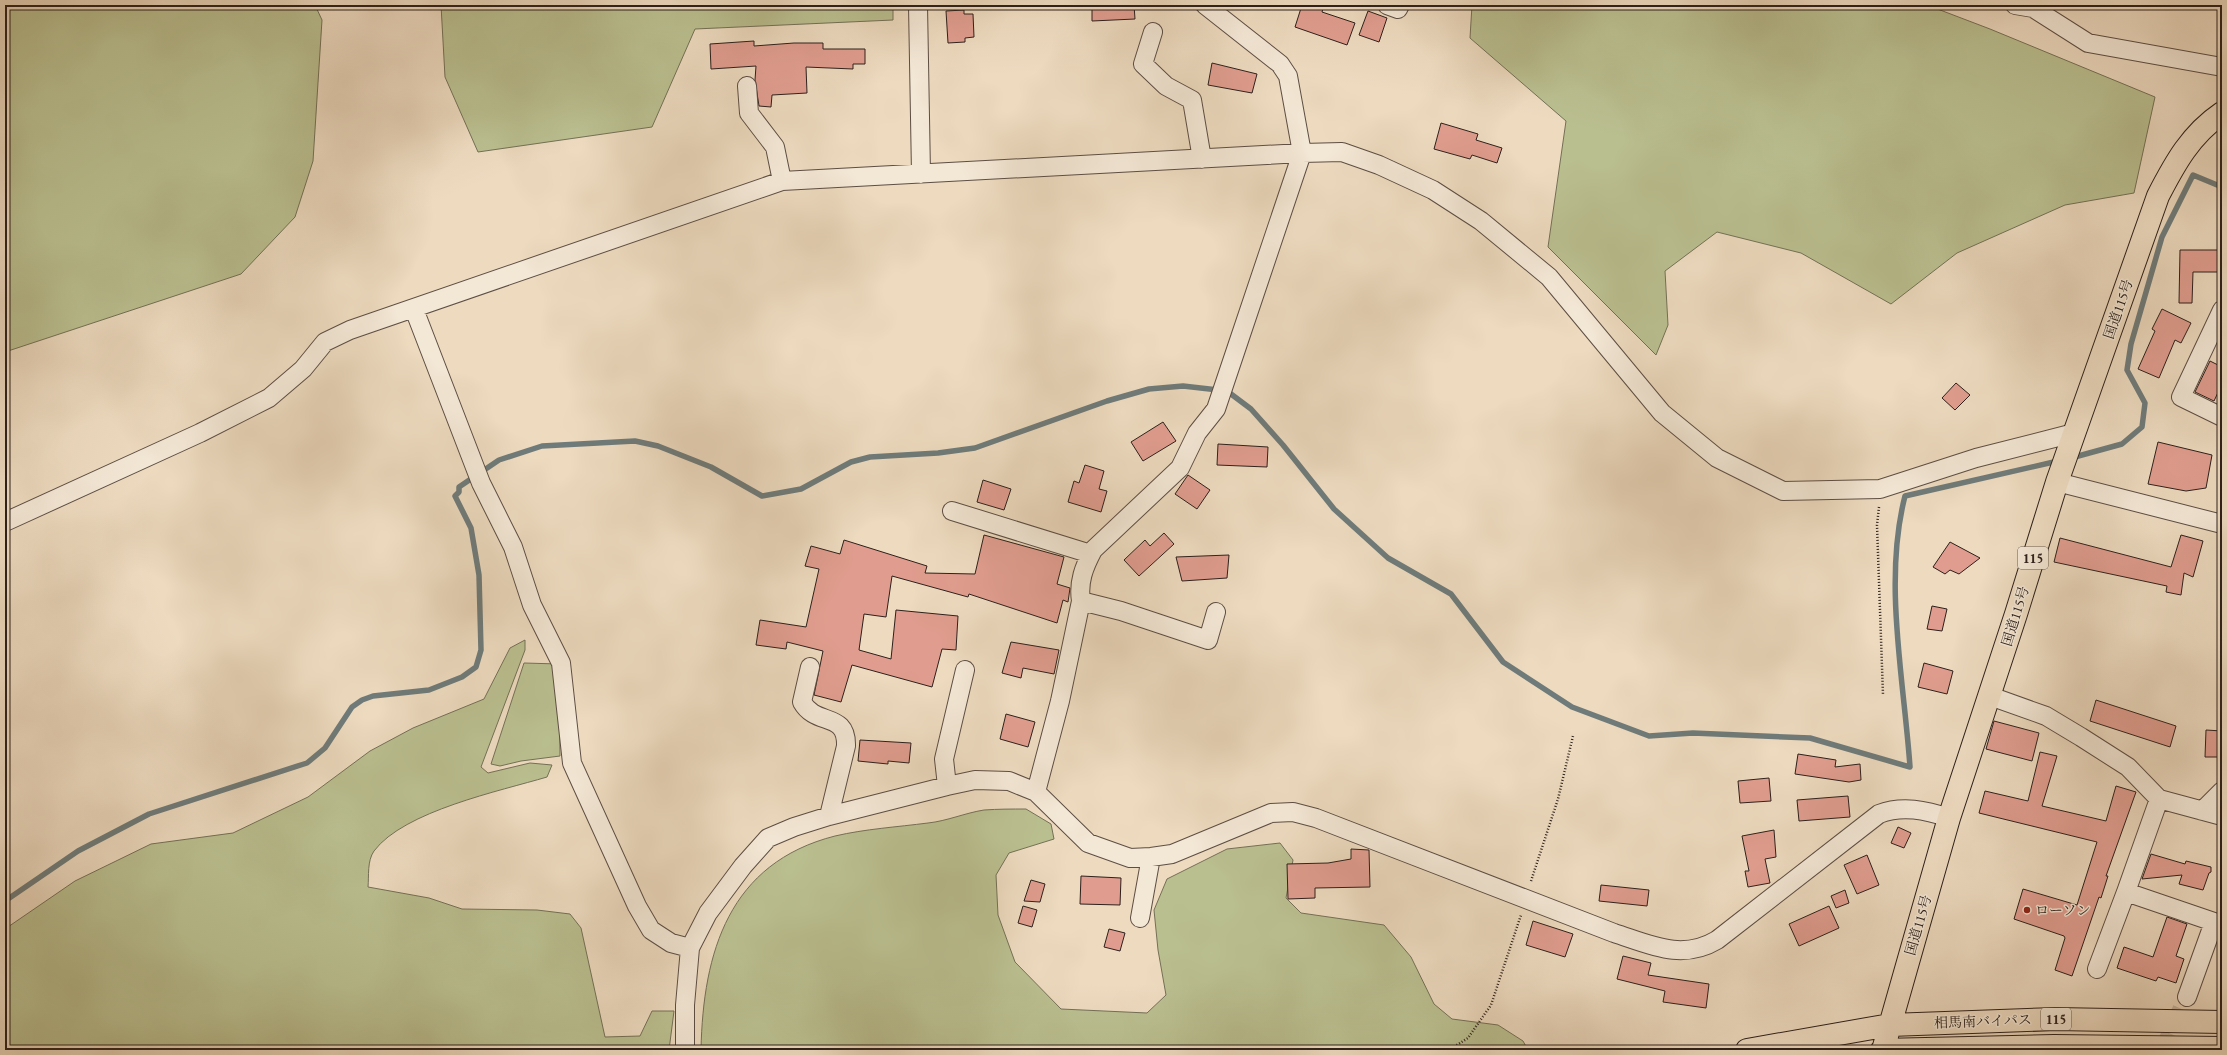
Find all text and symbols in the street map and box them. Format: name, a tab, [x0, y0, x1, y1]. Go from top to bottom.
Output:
street label: 国道115号	[2099, 277, 2137, 341]
road number: 115	[2018, 547, 2048, 569]
street label: 国道115号	[1997, 584, 2033, 648]
street label: 国道115号	[1901, 893, 1935, 957]
place label: ローソン	[2035, 901, 2090, 919]
marker: ローソン	[2022, 905, 2032, 915]
road number: 115	[2041, 1008, 2071, 1030]
street label: 相馬南バイパス	[1934, 1010, 2032, 1032]

